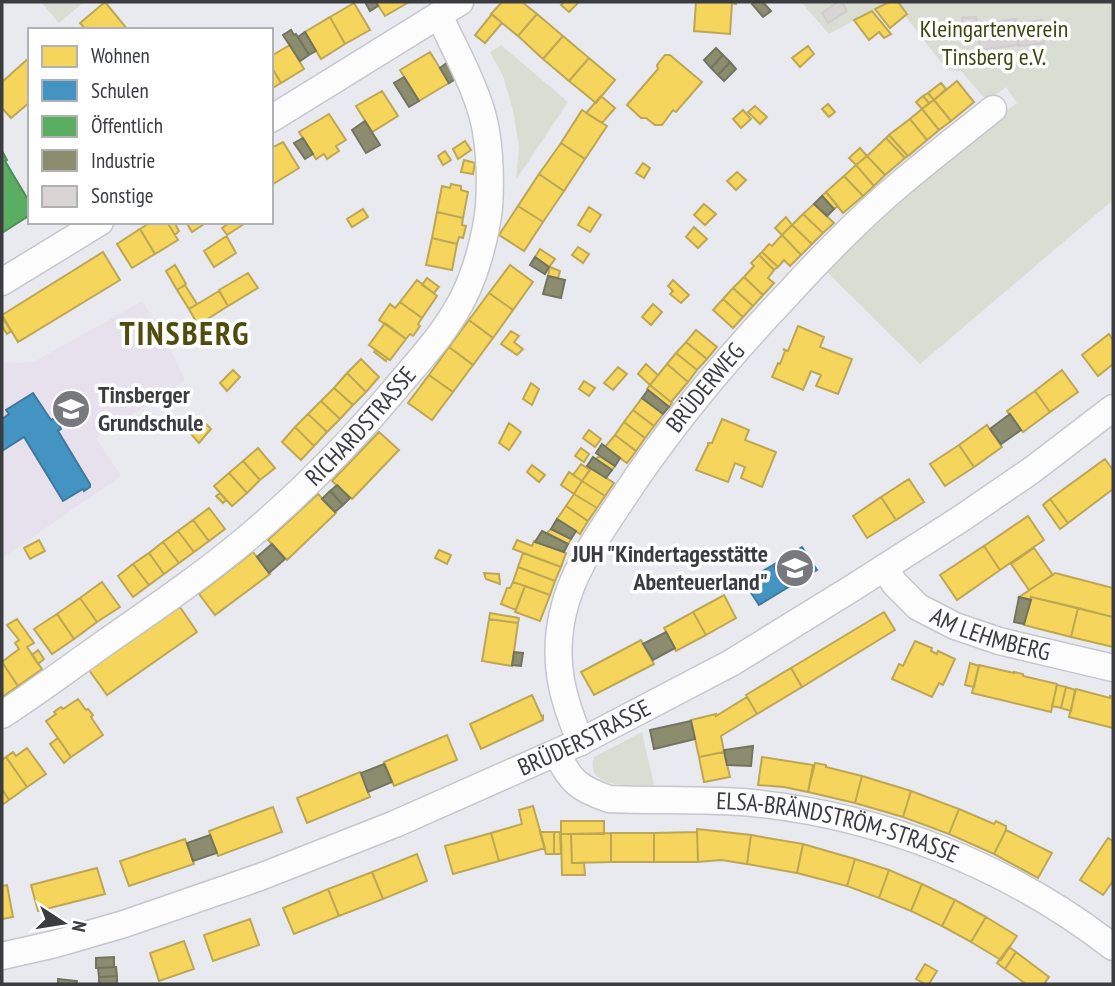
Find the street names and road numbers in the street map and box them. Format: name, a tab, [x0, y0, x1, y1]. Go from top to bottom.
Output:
street label: BRÜDERWEG	[659, 336, 751, 439]
street label: RICHARDSTRASSE	[298, 360, 422, 492]
street label: AM LEHMBERG	[925, 600, 1053, 668]
street label: BRÜDERSTRASSE	[513, 692, 656, 783]
street label: ELSA-BRÄNDSTRÖM-STRASSE	[716, 785, 964, 870]

